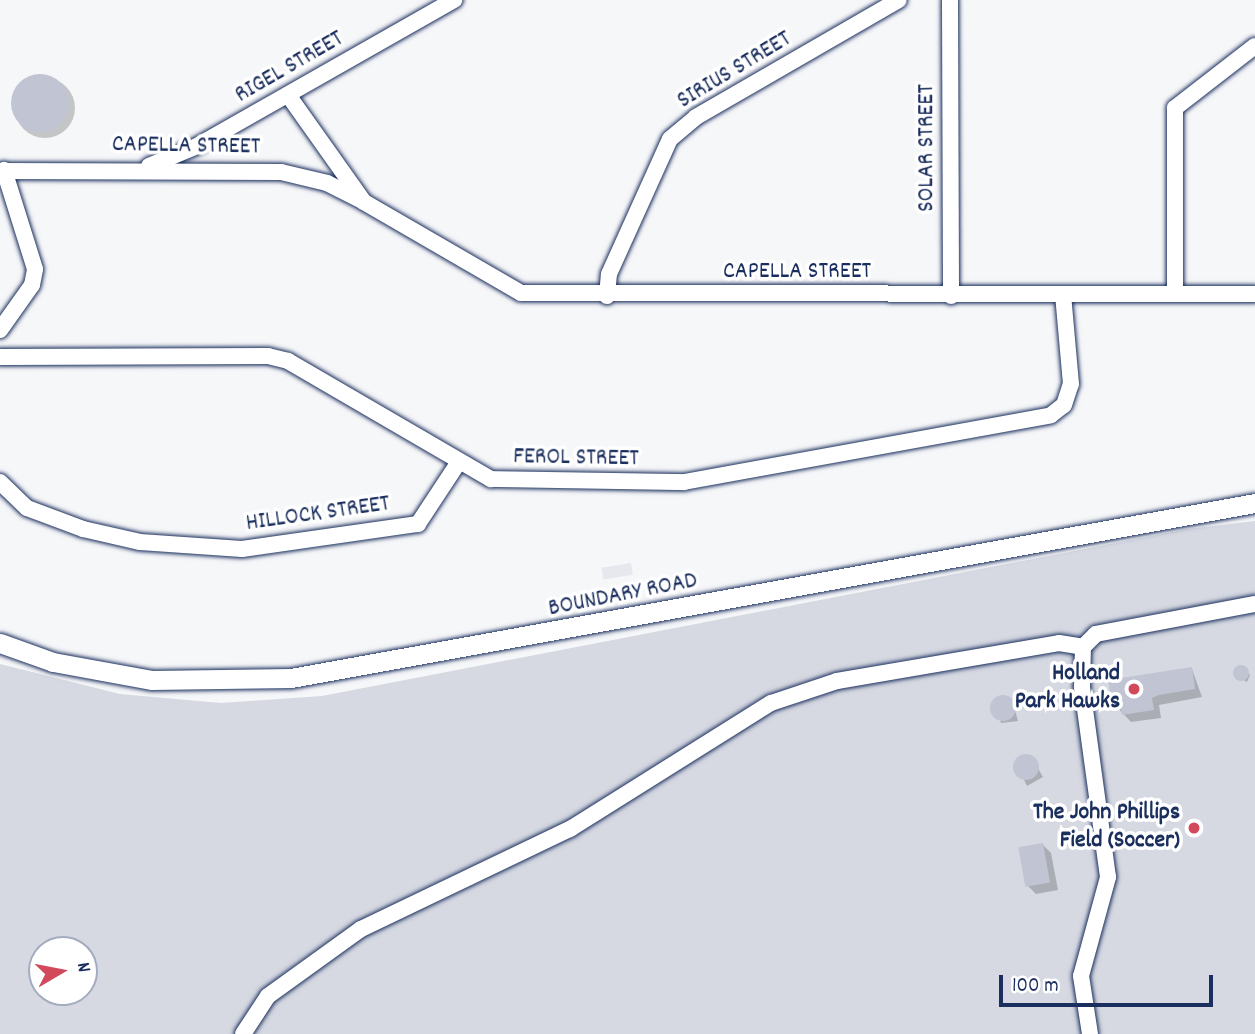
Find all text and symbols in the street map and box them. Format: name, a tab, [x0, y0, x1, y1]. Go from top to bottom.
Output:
street label: RIGEL STREET	[231, 25, 349, 111]
street label: SIRIUS STREET	[673, 26, 797, 116]
street label: SOLAR STREET	[914, 84, 942, 212]
street label: CAPELLA STREET	[112, 131, 260, 163]
street label: CAPELLA STREET	[723, 259, 871, 287]
street label: FEROL STREET	[513, 444, 639, 474]
street label: HILLOCK STREET	[244, 491, 392, 539]
street label: BOUNDARY ROAD	[546, 567, 700, 625]
place label: Holland Park Hawks	[1015, 661, 1120, 717]
marker: Holland Park Hawks	[1126, 681, 1142, 697]
place label: The John Phillips Field (Soccer)	[1033, 800, 1180, 856]
marker: The John Phillips Field (Soccer)	[1186, 820, 1202, 836]
north arrow	[28, 936, 98, 1006]
scale bar	[1003, 960, 1216, 1004]
text: N	[68, 961, 96, 975]
text: 100 m	[1012, 972, 1059, 1002]

